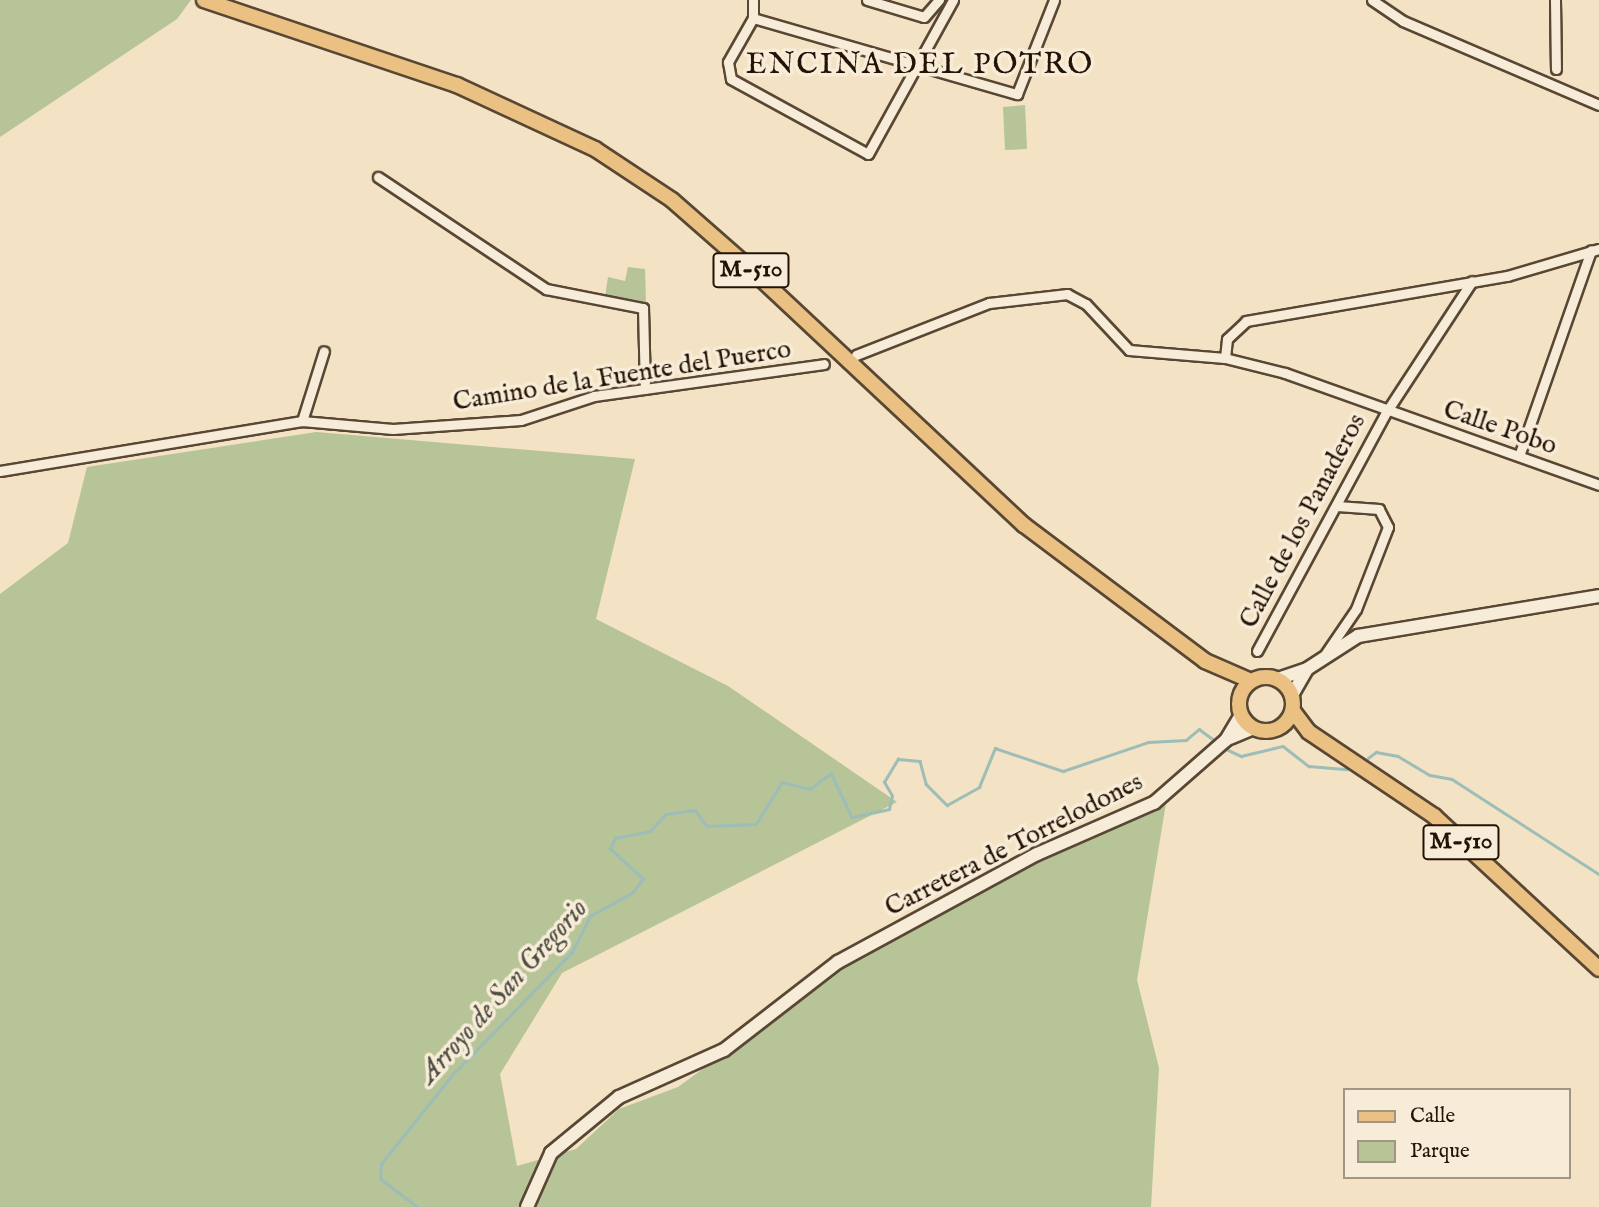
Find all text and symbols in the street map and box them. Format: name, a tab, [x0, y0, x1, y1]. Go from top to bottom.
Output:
district label: ENCINA DEL POTRO	[748, 47, 1092, 83]
road number: M-510	[711, 249, 791, 290]
street label: Camino de la Fuente del Puerco	[451, 334, 793, 418]
street label: Calle Pobo	[1439, 394, 1561, 462]
street label: Calle de los Panaderos	[1233, 408, 1373, 634]
street label: Carretera de Torrelodones	[880, 766, 1148, 924]
road number: M-510	[1421, 822, 1501, 862]
water label: Arroyo de San Gregorio	[413, 893, 595, 1091]
legend	[1344, 1088, 1571, 1179]
text: Calle	[1410, 1103, 1455, 1130]
text: Parque	[1410, 1138, 1470, 1165]

